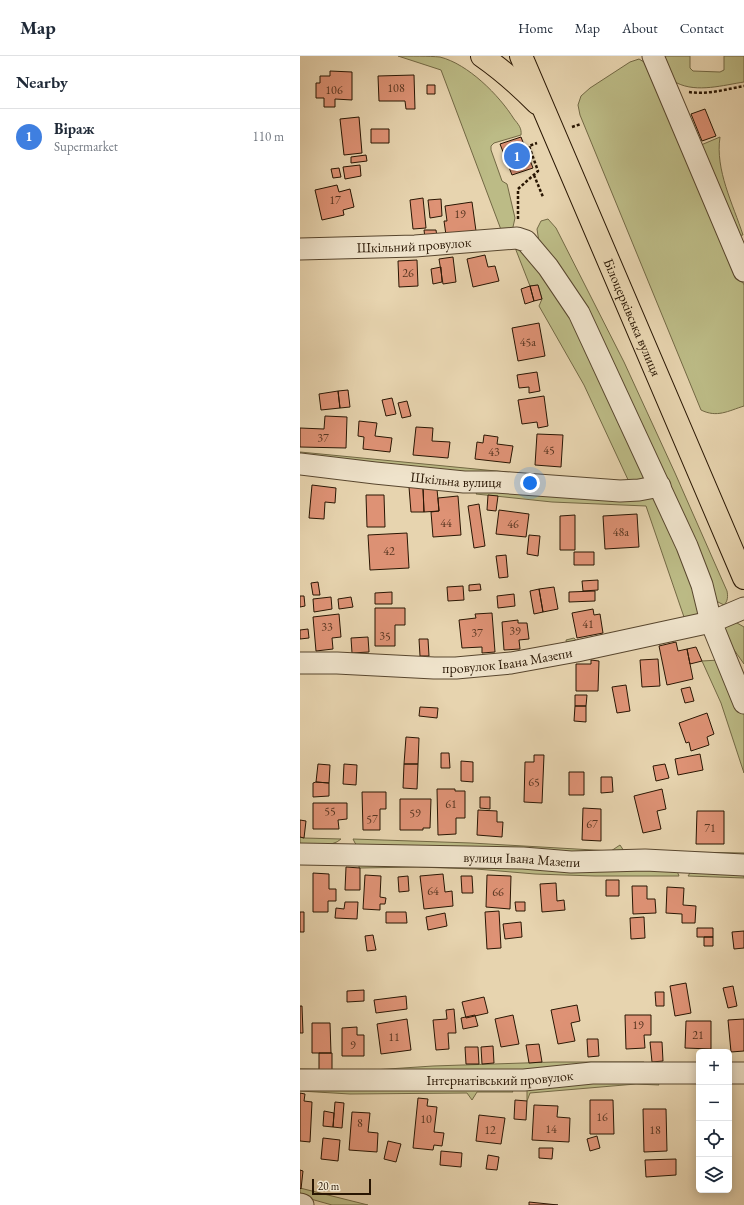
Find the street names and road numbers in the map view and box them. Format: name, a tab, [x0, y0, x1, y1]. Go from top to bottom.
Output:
street label: Шкільний провулок	[356, 233, 472, 257]
street label: Білоцерківська вулиця	[599, 256, 666, 379]
street label: Шкільна вулиця	[410, 468, 502, 491]
street label: провулок Івана Мазепи	[442, 643, 574, 677]
street label: вулиця Івана Мазепи	[463, 848, 581, 871]
street label: Інтернатівський провулок	[426, 1066, 574, 1089]

